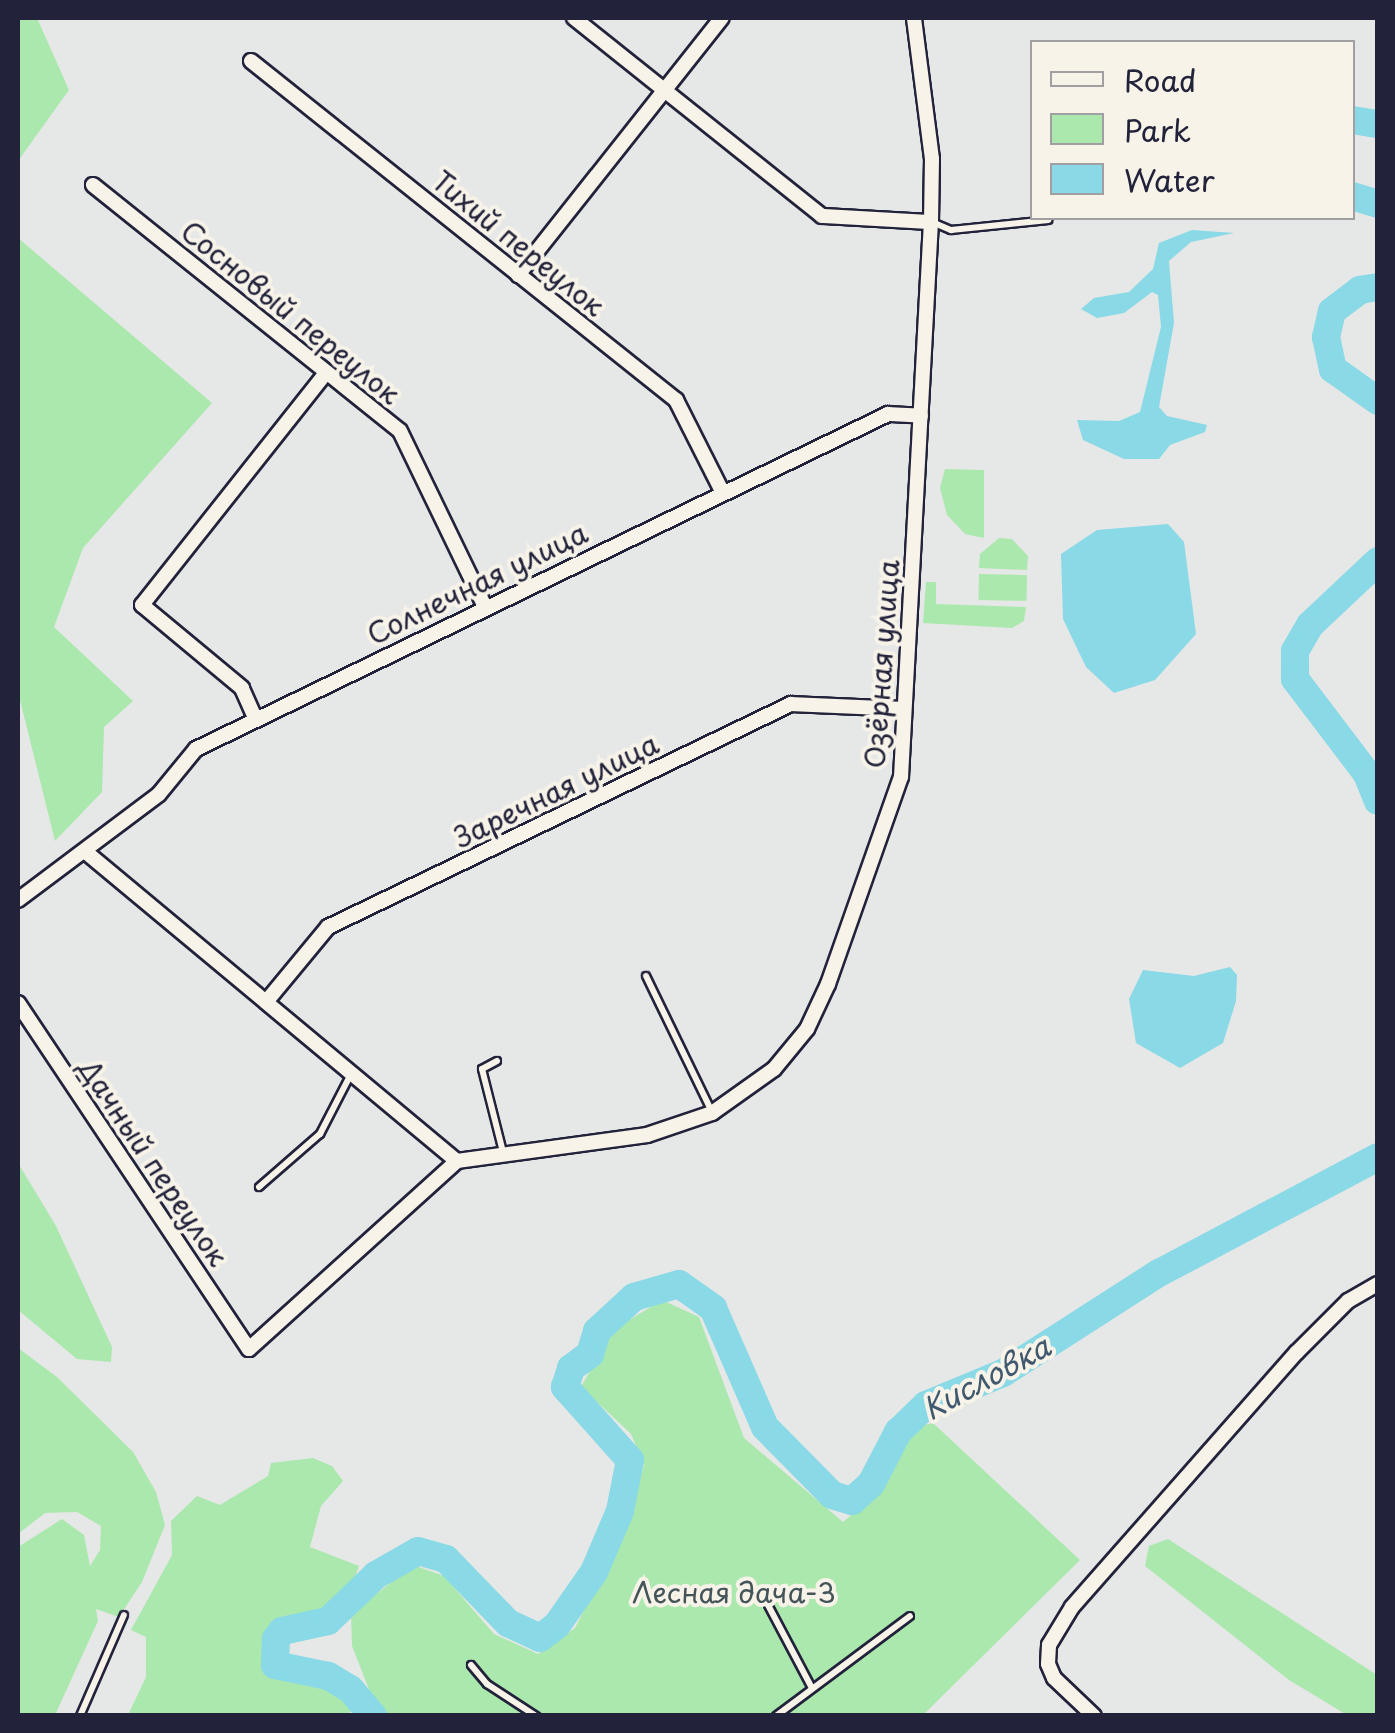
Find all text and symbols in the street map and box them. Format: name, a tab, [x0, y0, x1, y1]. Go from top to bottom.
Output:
legend	[1030, 40, 1355, 220]
text: Road	[1124, 57, 1197, 102]
text: Park	[1124, 107, 1191, 152]
text: Water	[1124, 157, 1215, 202]
street label: Тихий переулок	[426, 163, 612, 323]
street label: Сосновый переулок	[175, 214, 407, 410]
street label: Солнечная улица	[361, 515, 593, 651]
street label: Озёрная улица	[857, 558, 905, 770]
street label: Заречная улица	[448, 726, 664, 854]
street label: Дачный переулок	[72, 1052, 236, 1272]
water label: Кисловка	[916, 1327, 1056, 1427]
park label: Лесная дача-3	[631, 1575, 837, 1609]

